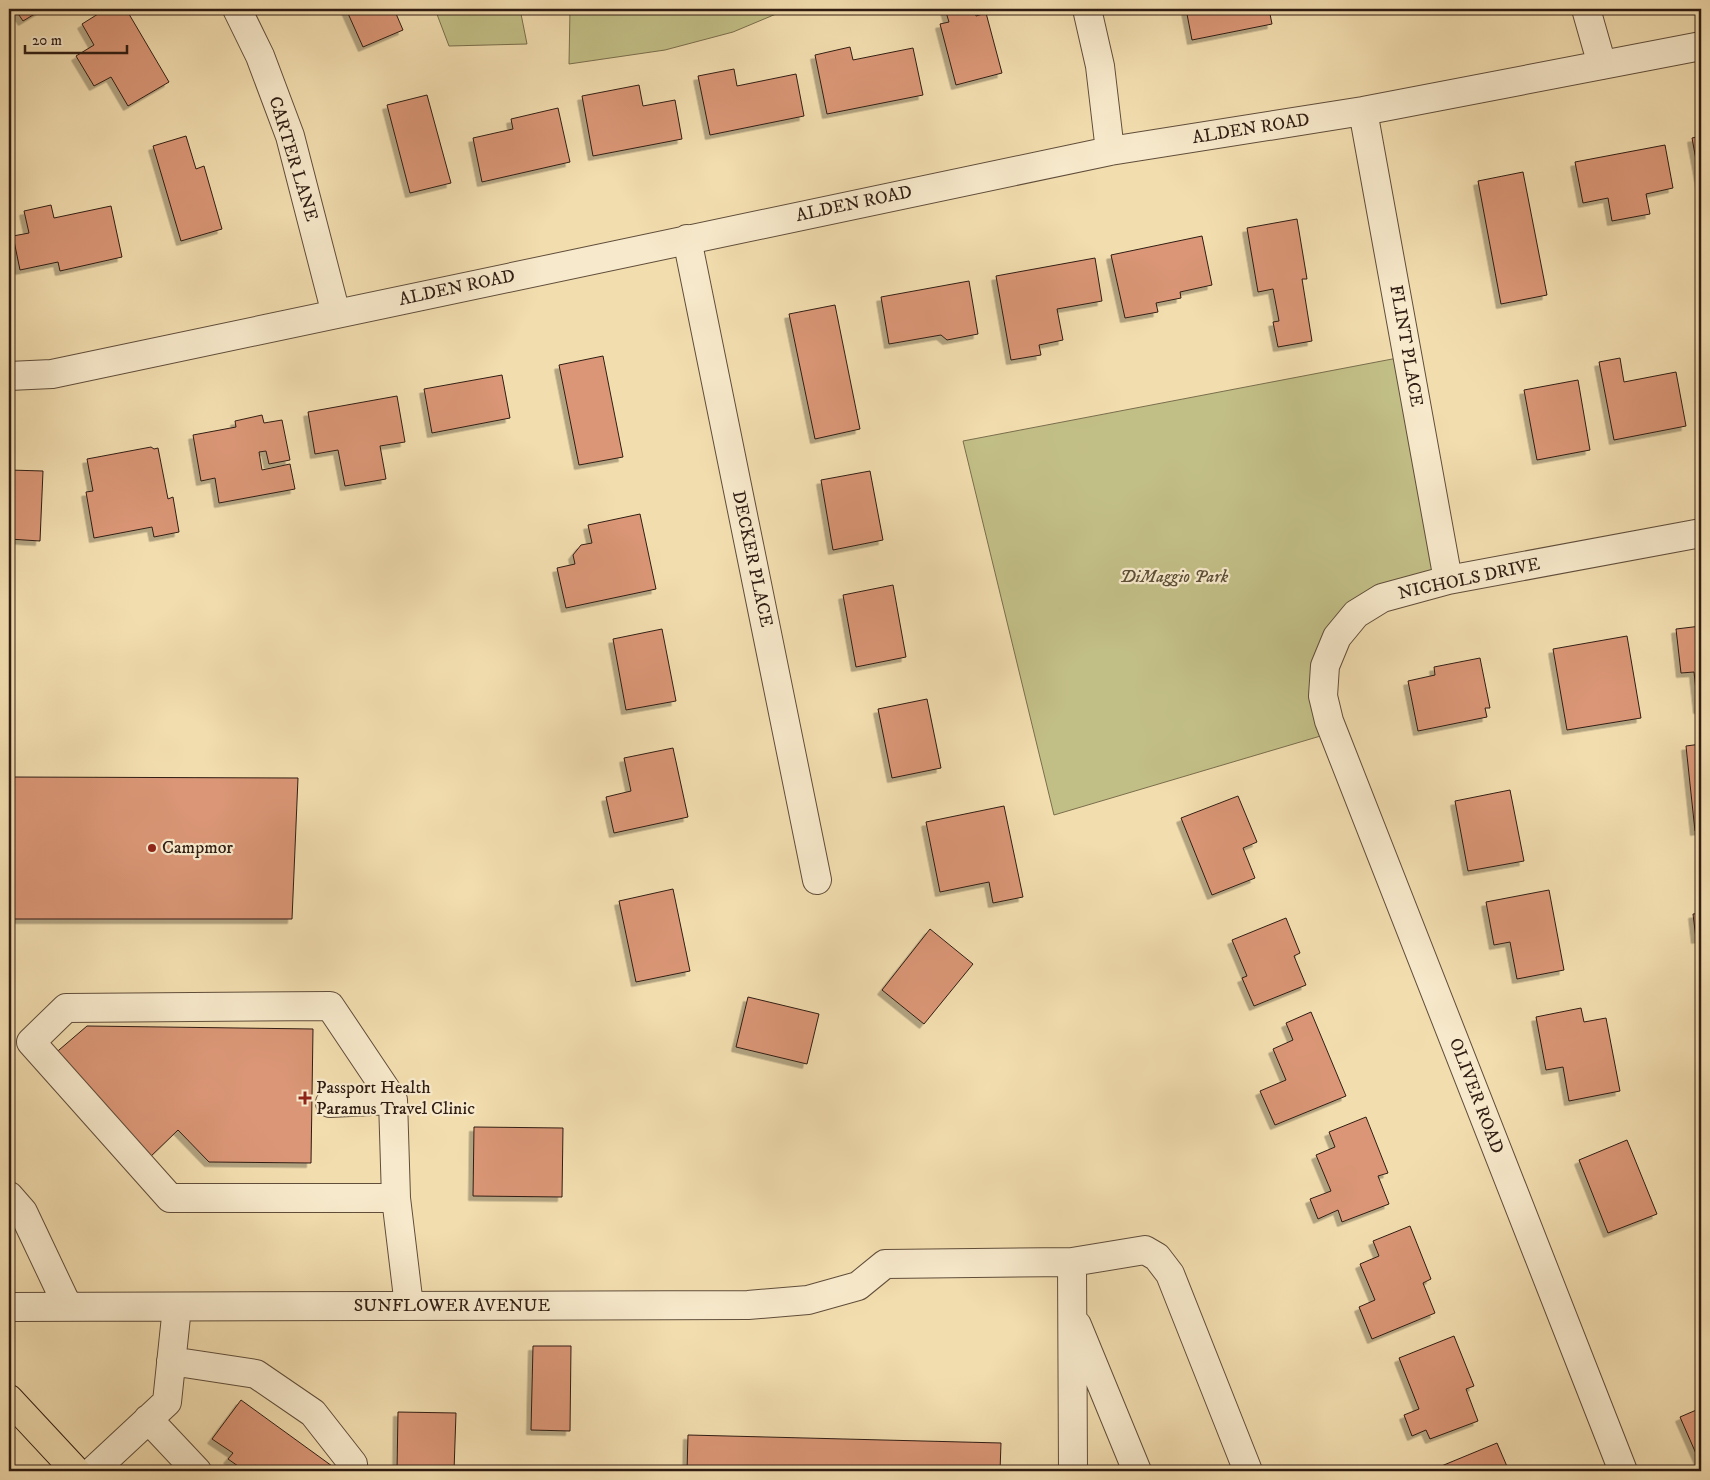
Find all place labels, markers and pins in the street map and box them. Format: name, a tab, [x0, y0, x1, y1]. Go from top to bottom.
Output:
place label: Campmor	[162, 837, 233, 859]
marker: Campmor	[146, 842, 158, 854]
place label: Passport Health Paramus Travel Clinic	[316, 1077, 475, 1120]
marker: Passport Health Paramus Travel Clinic	[298, 1091, 312, 1105]

